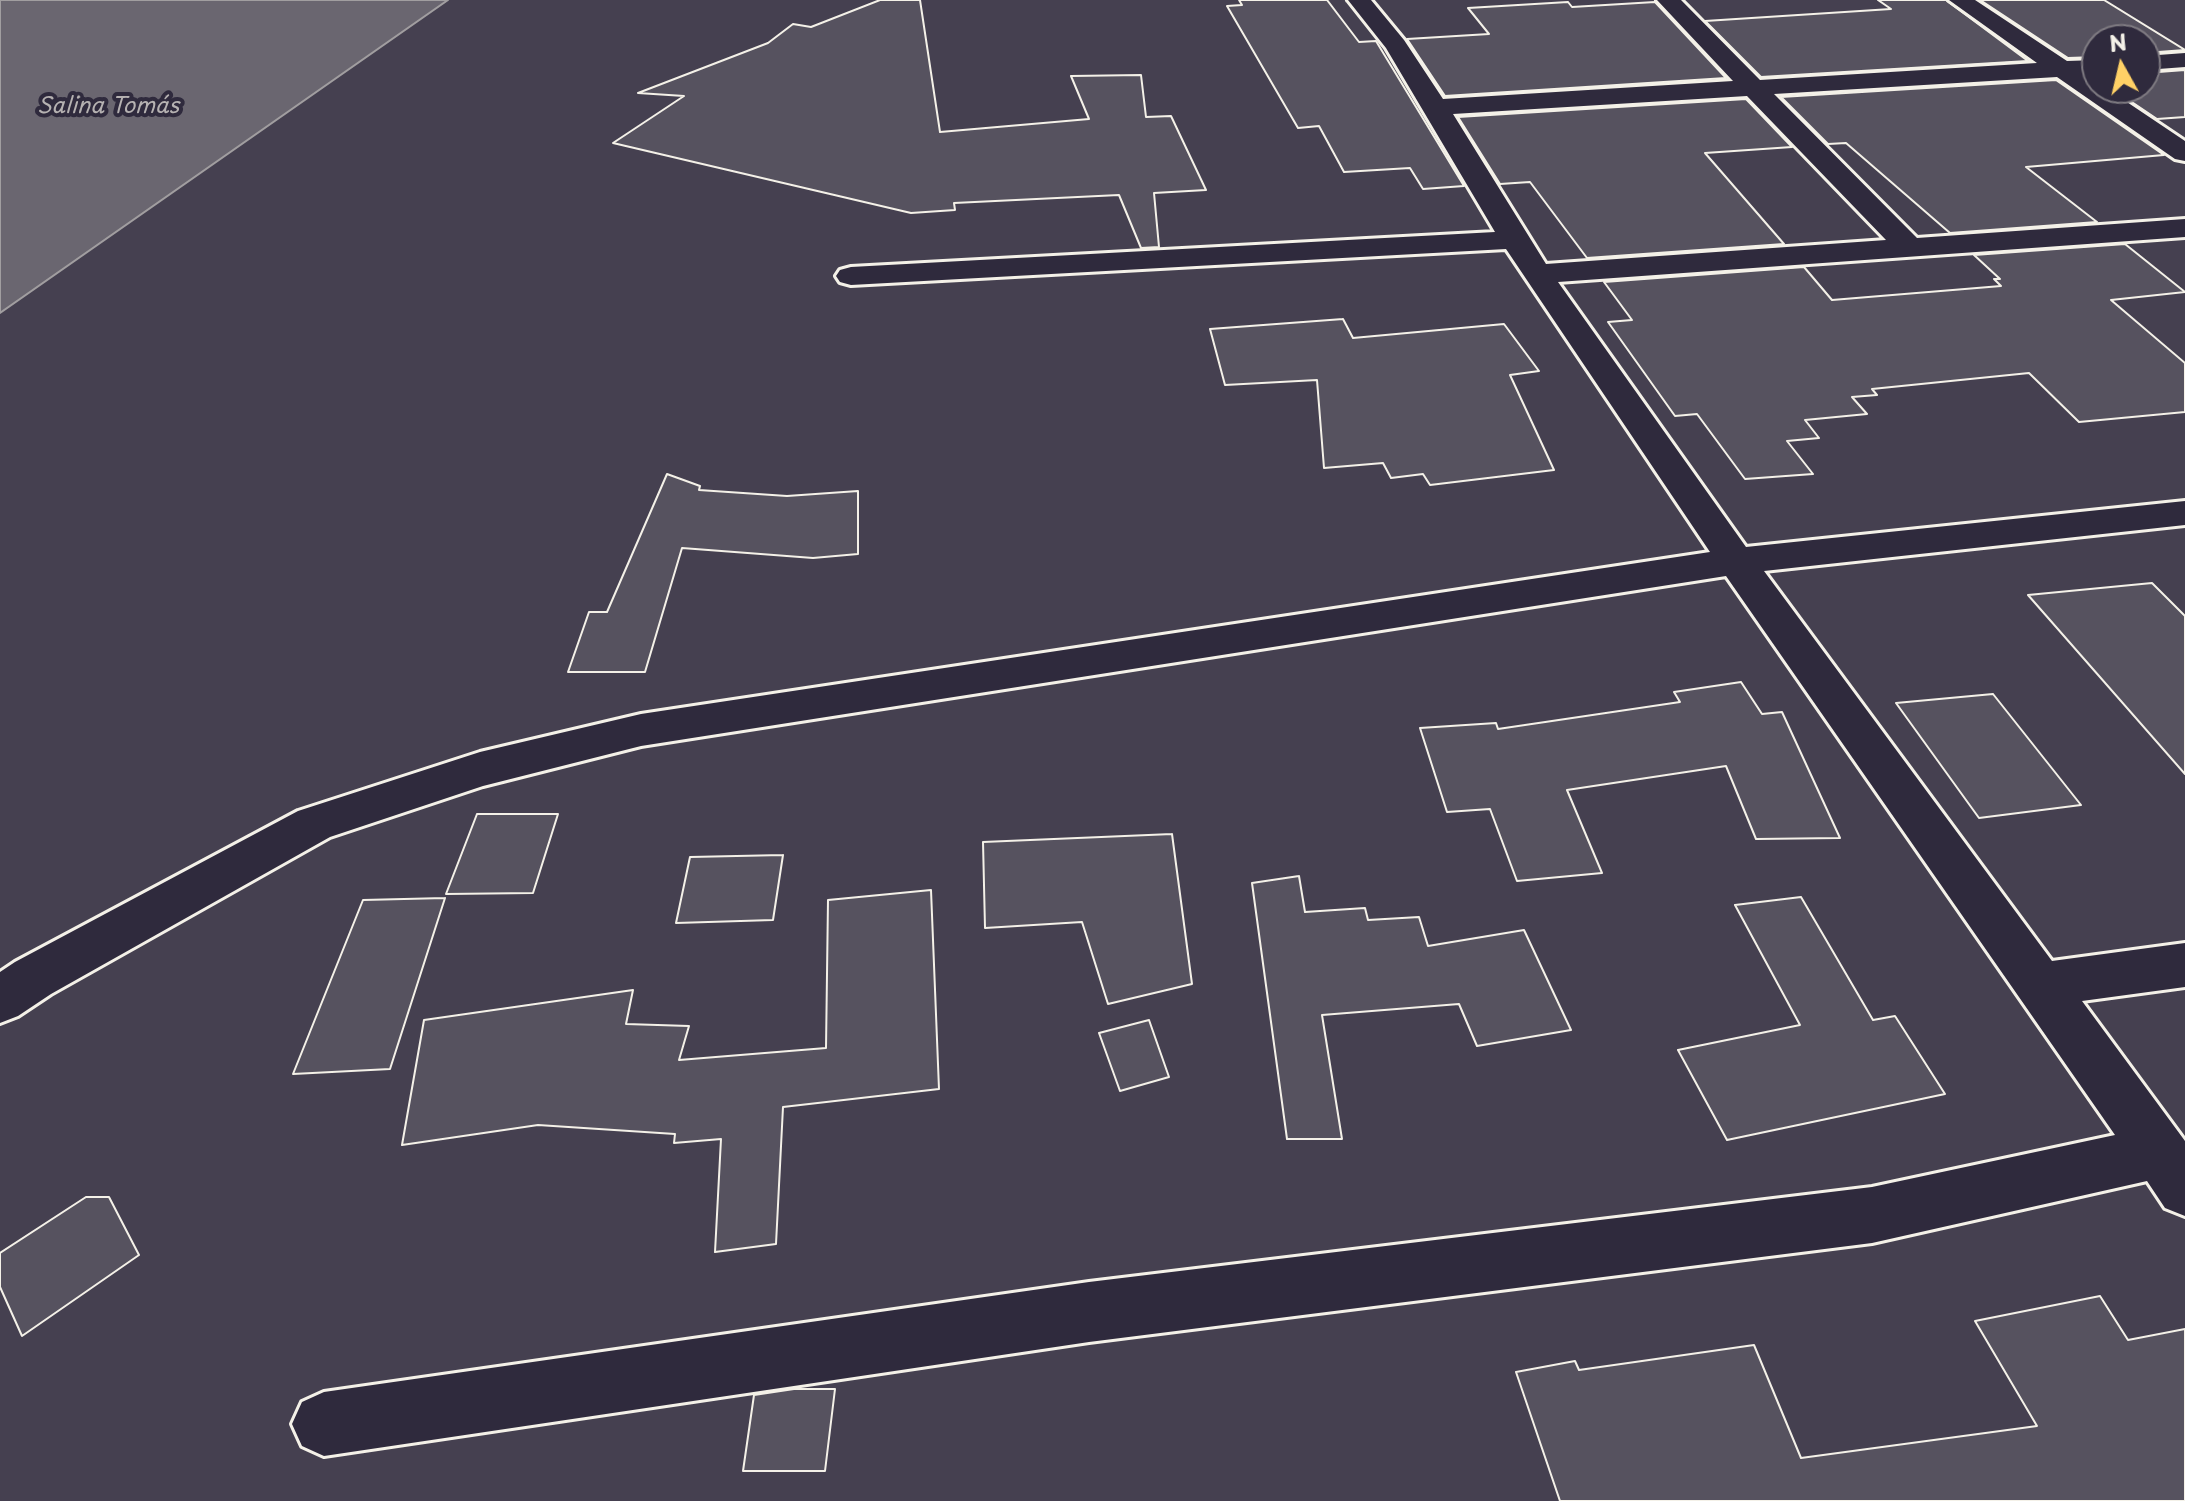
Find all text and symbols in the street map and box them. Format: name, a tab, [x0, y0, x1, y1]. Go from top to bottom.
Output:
north arrow	[2081, 24, 2161, 104]
text: N	[2107, 24, 2129, 59]
water label: Salina Tomás	[37, 94, 179, 120]

